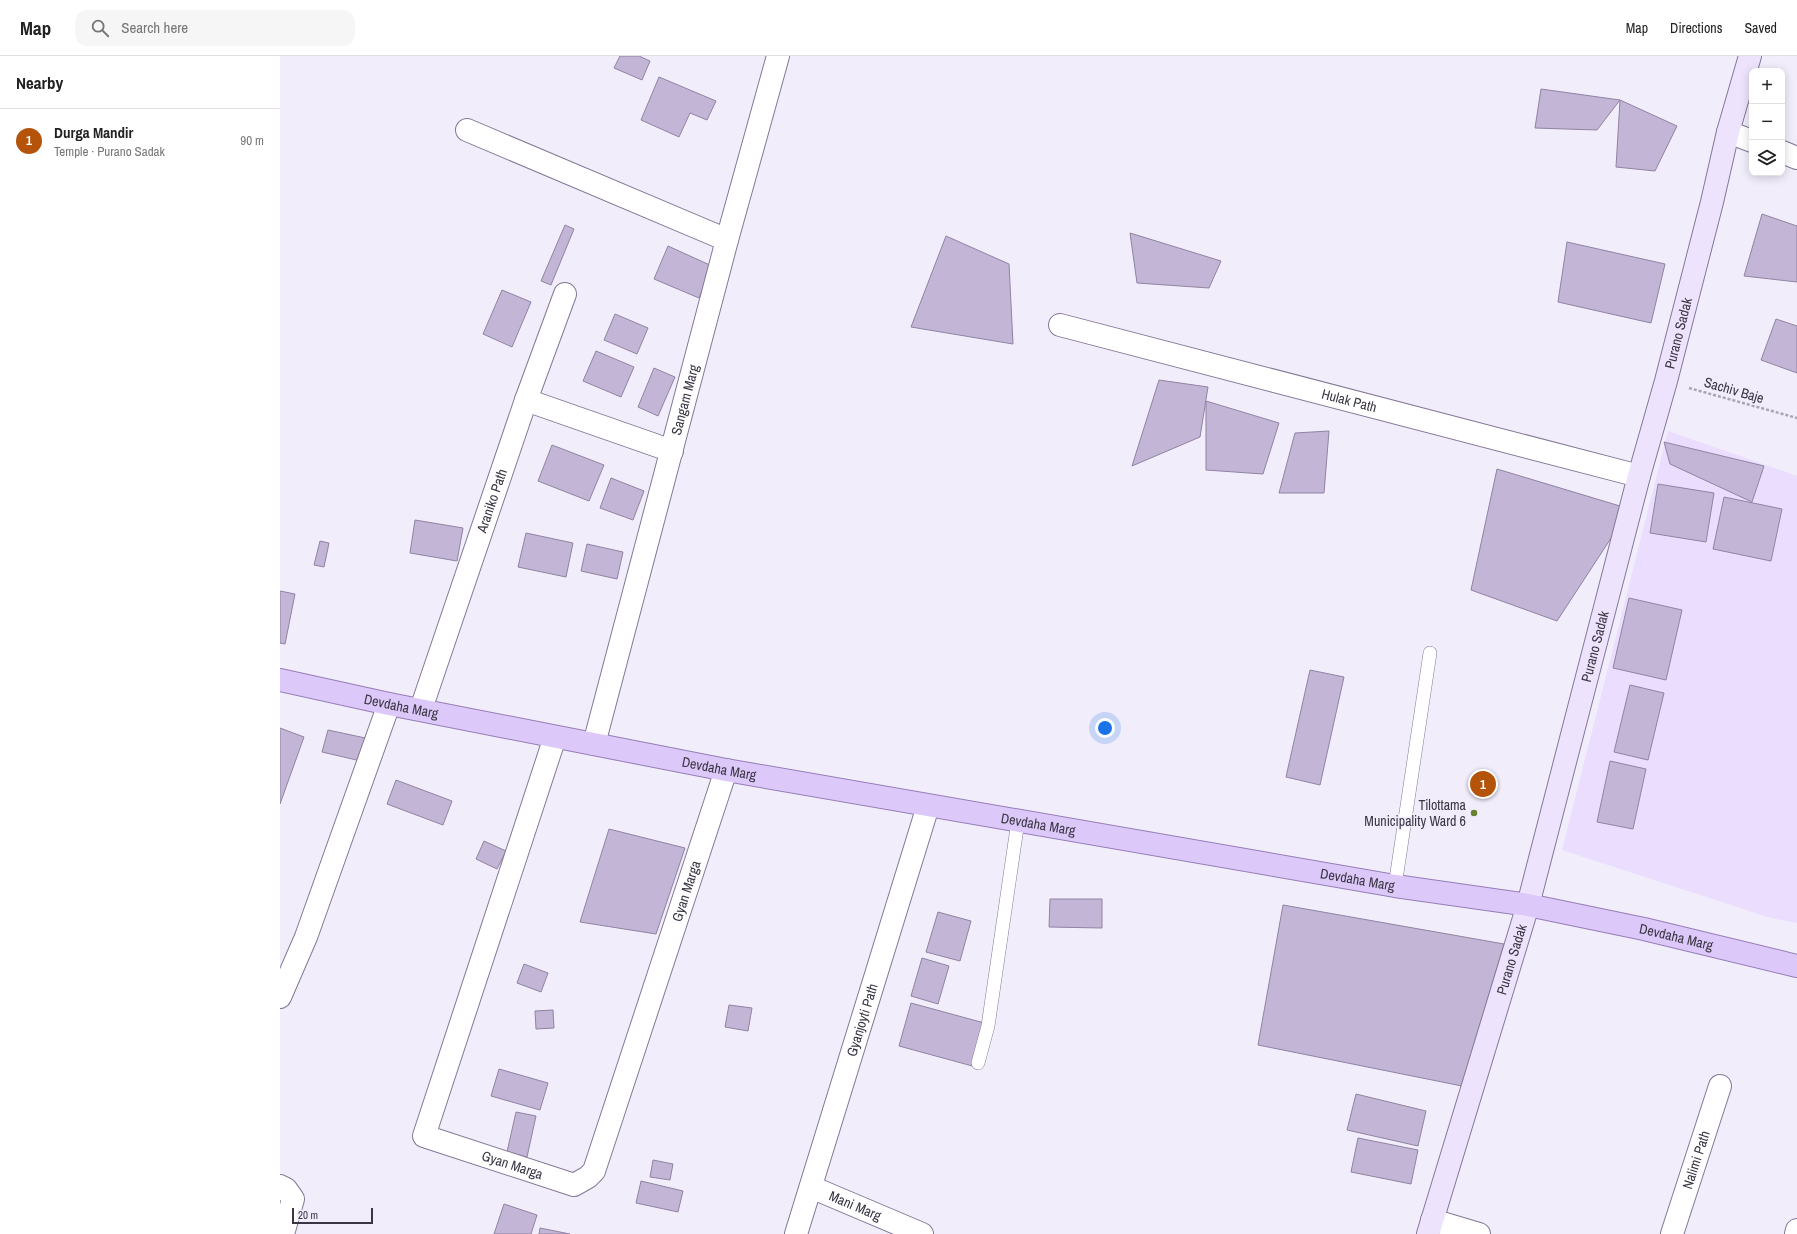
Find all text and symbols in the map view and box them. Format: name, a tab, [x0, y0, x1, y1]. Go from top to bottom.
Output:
search box	[75, 10, 355, 46]
text: Map	[20, 15, 51, 41]
icon: search	[89, 17, 111, 39]
text: Search here	[121, 17, 188, 38]
text: Map	[1626, 19, 1648, 37]
text: Directions	[1670, 19, 1722, 37]
text: Saved	[1744, 19, 1777, 37]
map controls	[1749, 68, 1785, 176]
button: +	[1749, 68, 1785, 104]
text: Nearby	[16, 71, 63, 94]
button: −	[1749, 104, 1785, 140]
text: Durga Mandir	[54, 122, 133, 143]
text: 1	[26, 132, 32, 149]
text: 90 m	[240, 132, 264, 149]
button: layers	[1749, 140, 1785, 176]
text: Temple · Purano Sadak	[54, 143, 165, 160]
street label: Purano Sadak	[1660, 296, 1696, 371]
street label: Sangam Marg	[667, 362, 703, 437]
street label: Sachiv Baje	[1702, 373, 1766, 407]
street label: Hulak Path	[1320, 385, 1379, 416]
street label: Araniko Path	[472, 466, 511, 536]
street label: Purano Sadak	[1577, 609, 1613, 684]
street label: Devdaha Marg	[362, 690, 440, 723]
your location	[1095, 718, 1115, 738]
street label: Devdaha Marg	[680, 753, 758, 784]
pin: 1	[1470, 769, 1496, 799]
place label: Tilottama Municipality Ward 6	[1364, 796, 1467, 830]
marker: Tilottama Municipality Ward 6	[1469, 808, 1479, 818]
street label: Devdaha Marg	[1000, 809, 1078, 840]
street label: Gyan Marga	[668, 858, 705, 924]
street label: Devdaha Marg	[1319, 864, 1397, 895]
street label: Devdaha Marg	[1638, 919, 1716, 955]
street label: Purano Sadak	[1492, 922, 1531, 997]
street label: Gyanjoyti Path	[842, 981, 882, 1059]
street label: Nalimi Path	[1678, 1128, 1714, 1191]
street label: Gyan Marga	[480, 1147, 546, 1183]
street label: Mani Marg	[826, 1187, 885, 1225]
scale bar	[292, 1206, 373, 1225]
text: 20 m	[298, 1208, 318, 1222]

